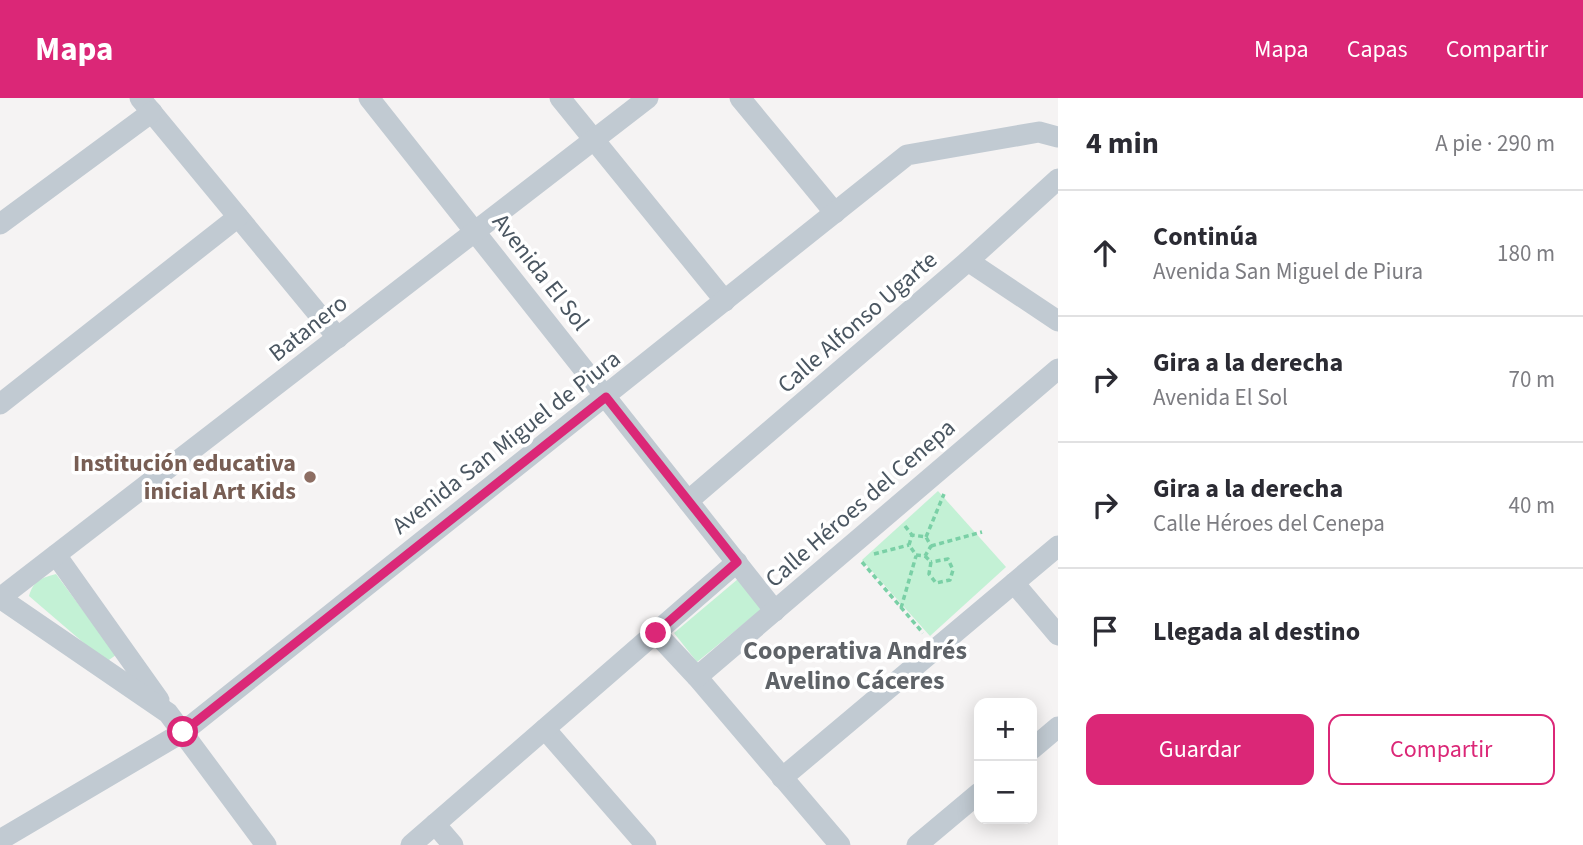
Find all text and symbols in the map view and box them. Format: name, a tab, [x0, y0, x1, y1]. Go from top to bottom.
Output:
text: Mapa	[35, 26, 113, 73]
text: Mapa	[1254, 32, 1309, 67]
text: Capas	[1347, 32, 1408, 67]
text: Compartir	[1446, 32, 1548, 67]
text: 4 min	[1086, 122, 1159, 165]
text: A pie · 290 m	[1435, 127, 1555, 160]
street label: Avenida El Sol	[484, 206, 598, 338]
text: Continúa	[1153, 218, 1258, 255]
icon: ahead	[1086, 234, 1124, 272]
text: 180 m	[1497, 237, 1555, 270]
street label: Calle Alfonso Ugarte	[770, 243, 945, 402]
text: Avenida San Miguel de Piura	[1153, 255, 1423, 288]
street label: Batanero	[261, 286, 355, 370]
street label: Avenida San Miguel de Piura	[385, 342, 628, 543]
text: Gira a la derecha	[1153, 344, 1343, 381]
icon: right	[1086, 360, 1124, 398]
text: 70 m	[1508, 363, 1555, 396]
text: Avenida El Sol	[1153, 381, 1288, 414]
street label: Calle Héroes del Cenepa	[758, 411, 963, 596]
place label: Institución educativa inicial Art Kids	[73, 446, 296, 509]
marker: Institución educativa inicial Art Kids	[302, 469, 318, 485]
text: Gira a la derecha	[1153, 470, 1343, 507]
icon: right	[1086, 486, 1124, 524]
text: 40 m	[1508, 489, 1555, 522]
text: Calle Héroes del Cenepa	[1153, 507, 1385, 540]
icon: arrive	[1086, 612, 1124, 650]
text: Llegada al destino	[1153, 613, 1360, 650]
route end	[640, 617, 671, 648]
district label: Cooperativa Andrés Avelino Cáceres	[743, 632, 967, 699]
map controls	[974, 698, 1037, 824]
button: +	[974, 698, 1037, 761]
button: Guardar	[1086, 714, 1314, 785]
button: Compartir	[1328, 714, 1555, 785]
route start	[167, 716, 198, 747]
button: −	[974, 761, 1037, 824]

